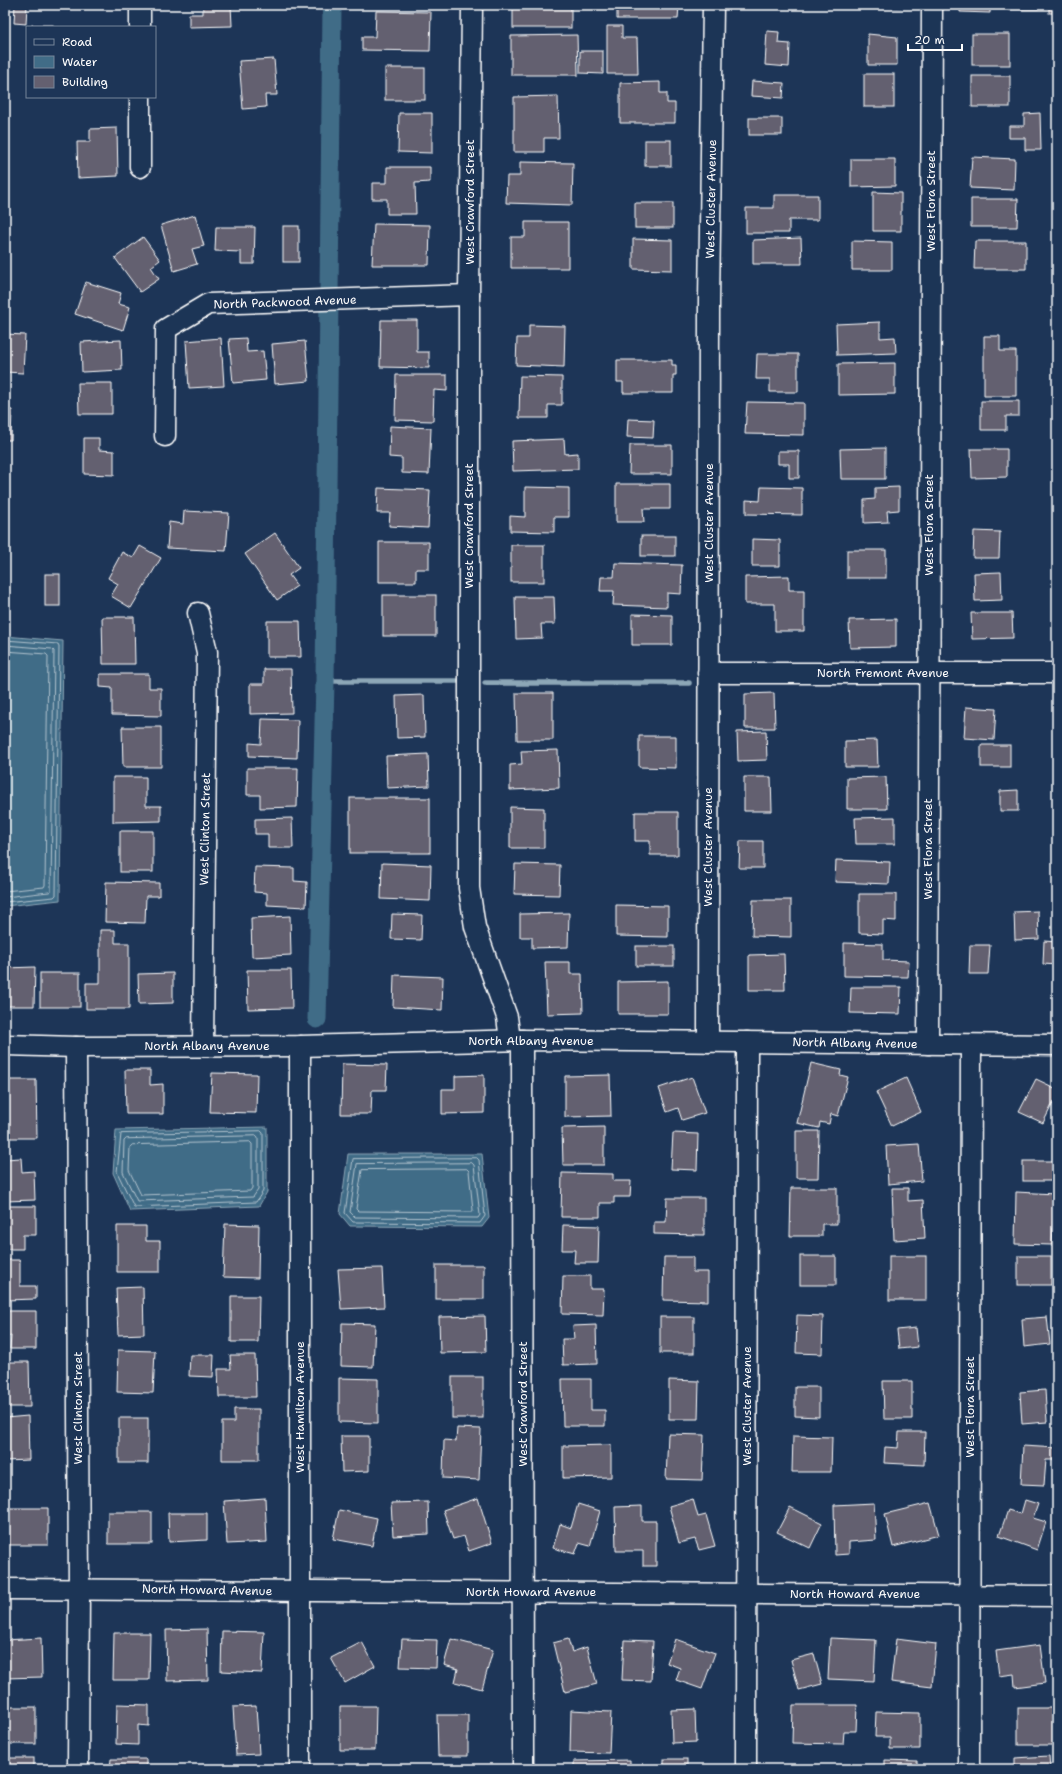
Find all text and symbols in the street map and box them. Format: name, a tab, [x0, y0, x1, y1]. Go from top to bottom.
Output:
legend	[26, 26, 156, 98]
scale bar	[908, 26, 962, 52]
text: 20 m	[914, 32, 945, 48]
text: Road	[62, 34, 93, 50]
text: Water	[62, 54, 98, 70]
text: Building	[62, 74, 108, 90]
street label: West Crawford Street	[462, 139, 478, 265]
street label: West Cluster Avenue	[702, 139, 720, 259]
street label: West Flora Street	[923, 150, 939, 252]
street label: North Packwood Avenue	[213, 291, 357, 312]
street label: West Crawford Street	[461, 463, 477, 589]
street label: West Cluster Avenue	[701, 463, 717, 583]
street label: West Flora Street	[921, 474, 937, 576]
street label: North Fremont Avenue	[817, 665, 949, 681]
street label: West Clinton Street	[196, 772, 214, 886]
street label: West Cluster Avenue	[700, 787, 716, 907]
street label: West Flora Street	[920, 798, 936, 900]
street label: North Albany Avenue	[468, 1033, 594, 1049]
street label: North Albany Avenue	[792, 1034, 918, 1052]
street label: North Albany Avenue	[144, 1038, 270, 1054]
street label: West Hamilton Avenue	[292, 1341, 308, 1473]
street label: West Crawford Street	[515, 1341, 531, 1467]
street label: West Cluster Avenue	[739, 1346, 755, 1466]
street label: West Clinton Street	[70, 1352, 86, 1464]
street label: West Flora Street	[962, 1356, 978, 1458]
street label: North Howard Avenue	[142, 1581, 273, 1599]
street label: North Howard Avenue	[466, 1584, 597, 1600]
street label: North Howard Avenue	[790, 1586, 921, 1602]

